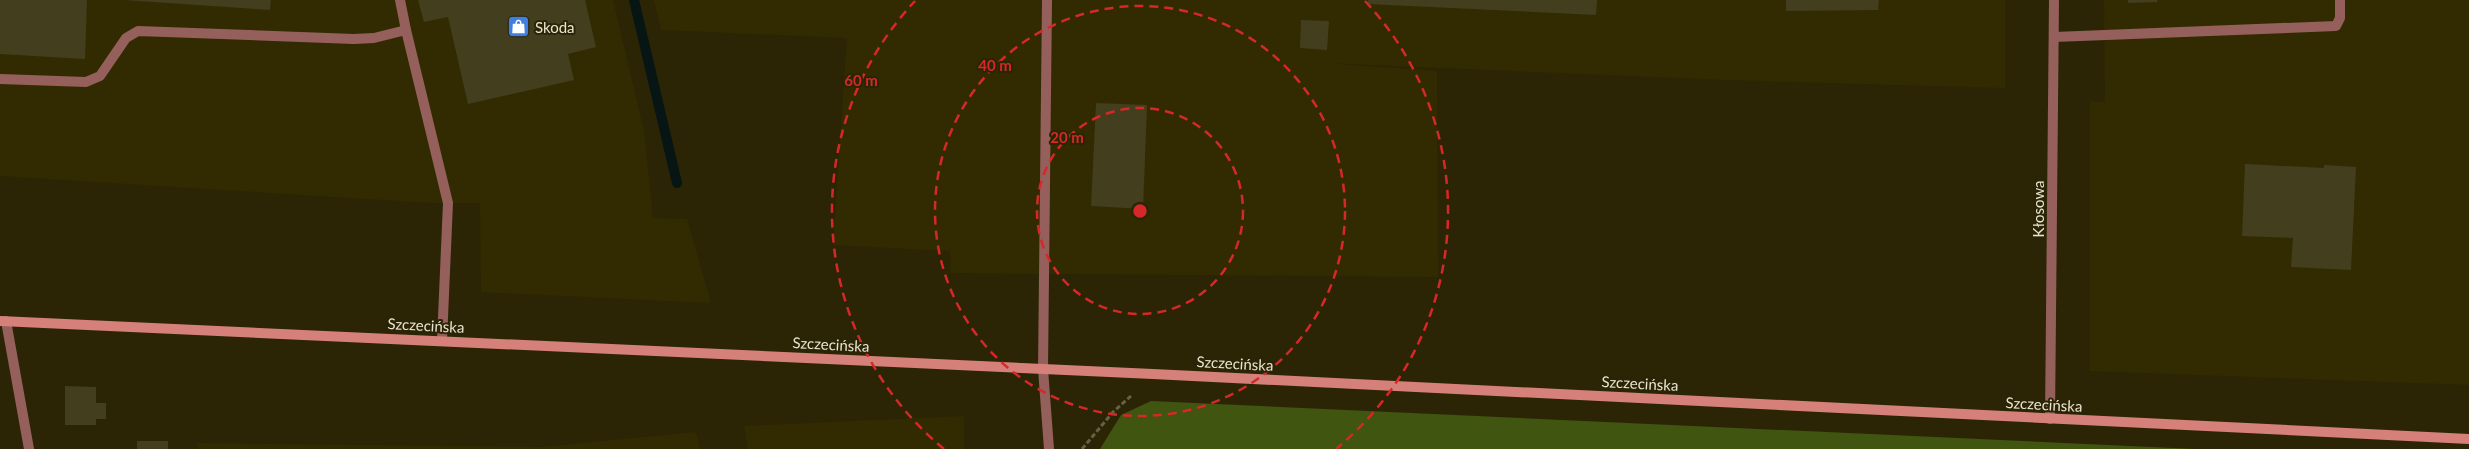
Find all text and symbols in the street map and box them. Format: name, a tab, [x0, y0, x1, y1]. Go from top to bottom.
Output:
shop icon: Skoda	[507, 15, 531, 39]
place label: Skoda	[535, 18, 575, 36]
text: 40 m	[978, 56, 1012, 74]
text: 60 m	[844, 71, 878, 89]
text: 20 m	[1050, 128, 1084, 146]
street label: Kłosowa	[2029, 180, 2047, 238]
centre of rings	[1131, 202, 1149, 220]
street label: Szczecińska	[387, 314, 465, 336]
street label: Szczecińska	[792, 333, 870, 355]
street label: Szczecińska	[1196, 352, 1274, 374]
street label: Szczecińska	[1601, 372, 1679, 394]
street label: Szczecińska	[2005, 393, 2083, 415]

